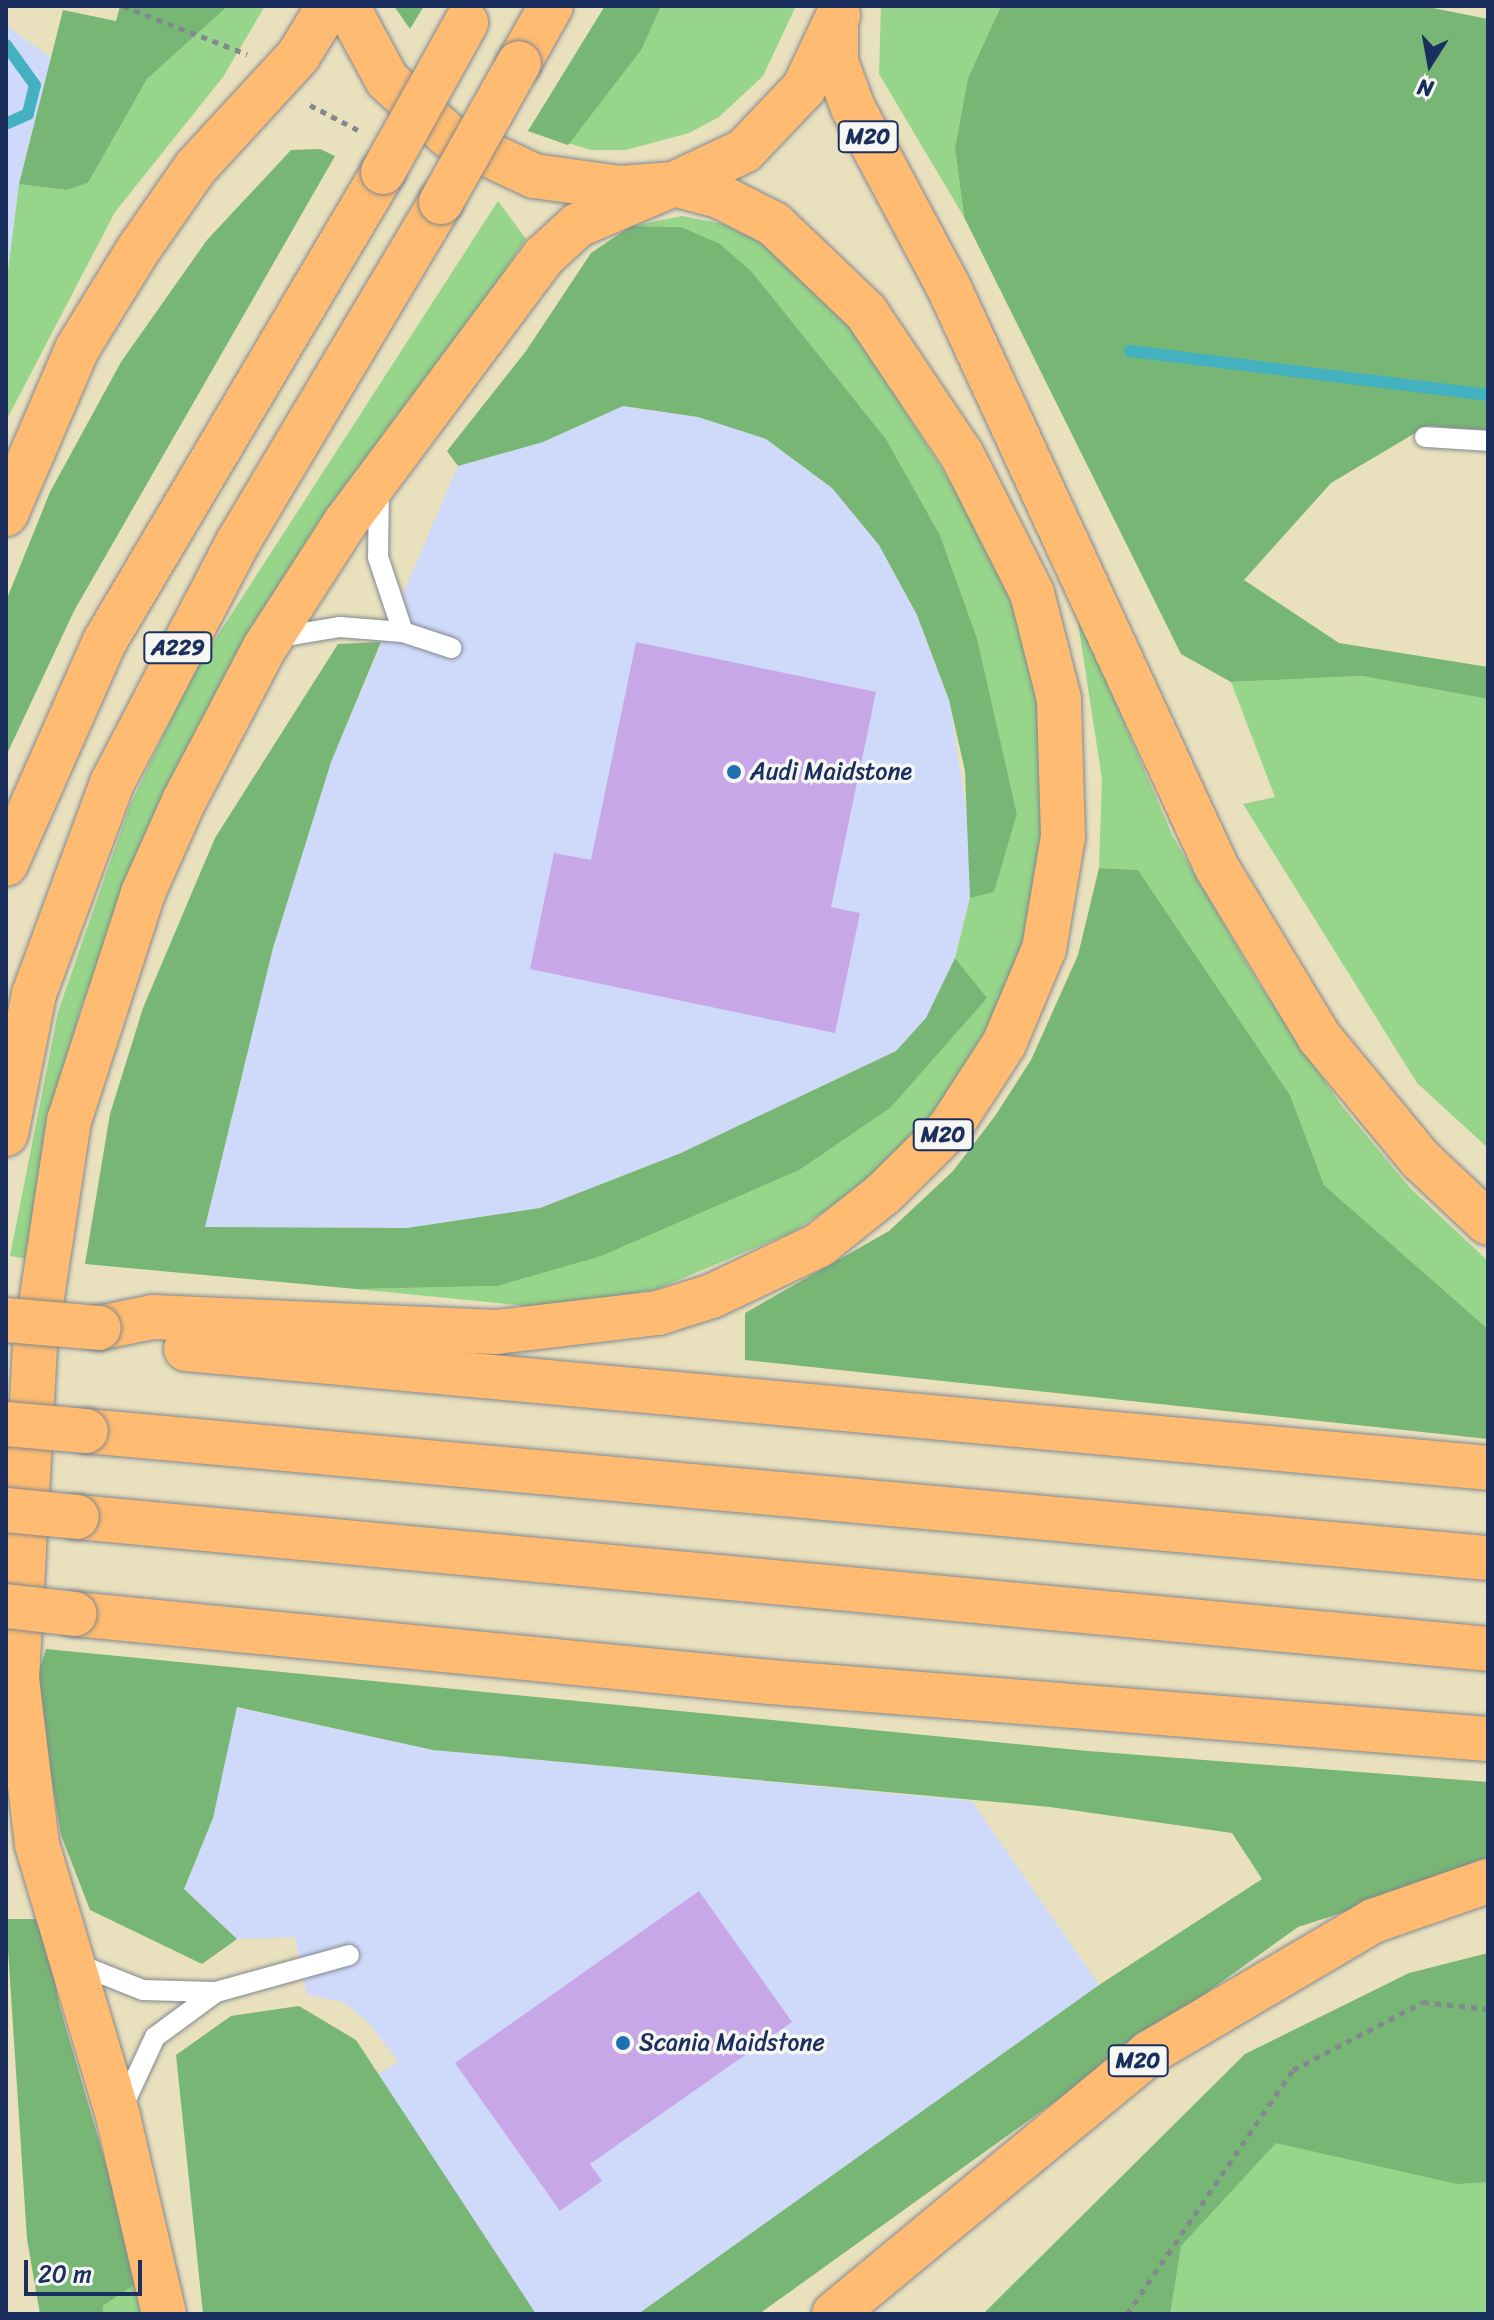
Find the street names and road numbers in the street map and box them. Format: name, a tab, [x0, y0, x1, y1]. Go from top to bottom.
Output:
road number: M20	[836, 119, 900, 155]
road number: A229	[142, 630, 214, 666]
road number: M20	[911, 1117, 975, 1153]
road number: M20	[1106, 2043, 1170, 2079]

